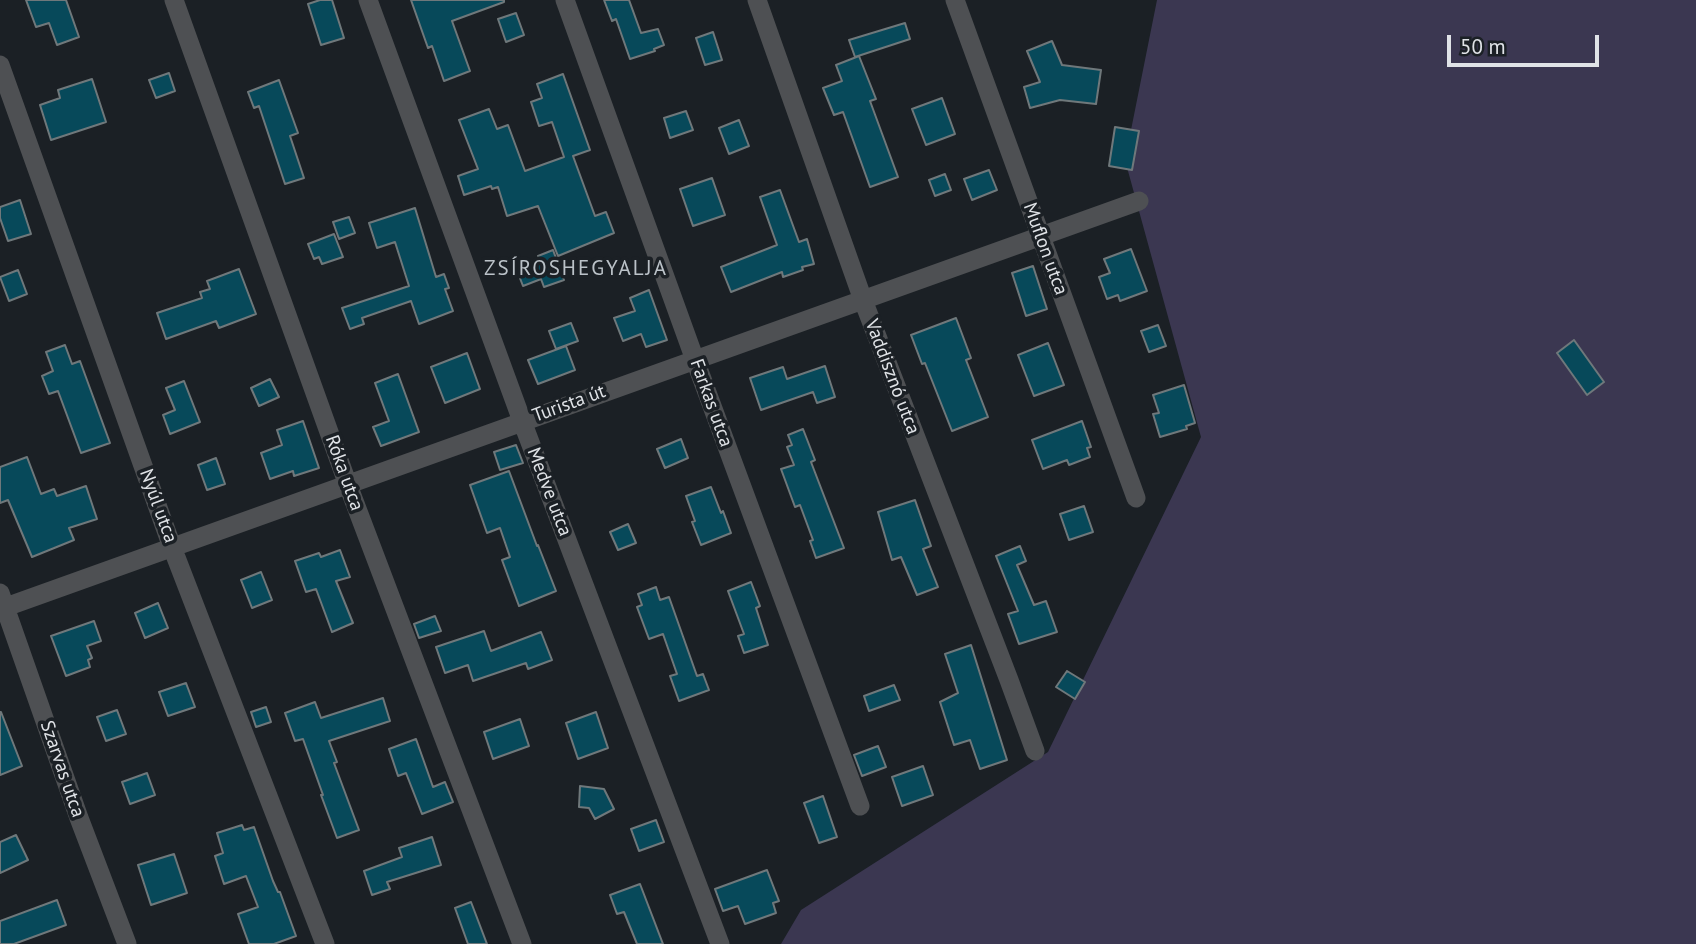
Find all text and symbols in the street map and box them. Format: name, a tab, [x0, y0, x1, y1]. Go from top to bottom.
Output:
scale bar	[1451, 21, 1603, 65]
text: 50 m	[1460, 33, 1506, 60]
street label: Muflon utca	[1018, 200, 1072, 298]
district label: ZSÍROSHEGYALJA	[486, 256, 666, 282]
street label: Vaddisznó utca	[860, 316, 924, 438]
street label: Farkas utca	[685, 356, 737, 450]
street label: Turista út	[529, 380, 609, 428]
street label: Róka utca	[320, 432, 368, 514]
street label: Medve utca	[522, 444, 576, 540]
street label: Nyúl utca	[134, 466, 182, 546]
street label: Szarvas utca	[35, 718, 89, 820]

